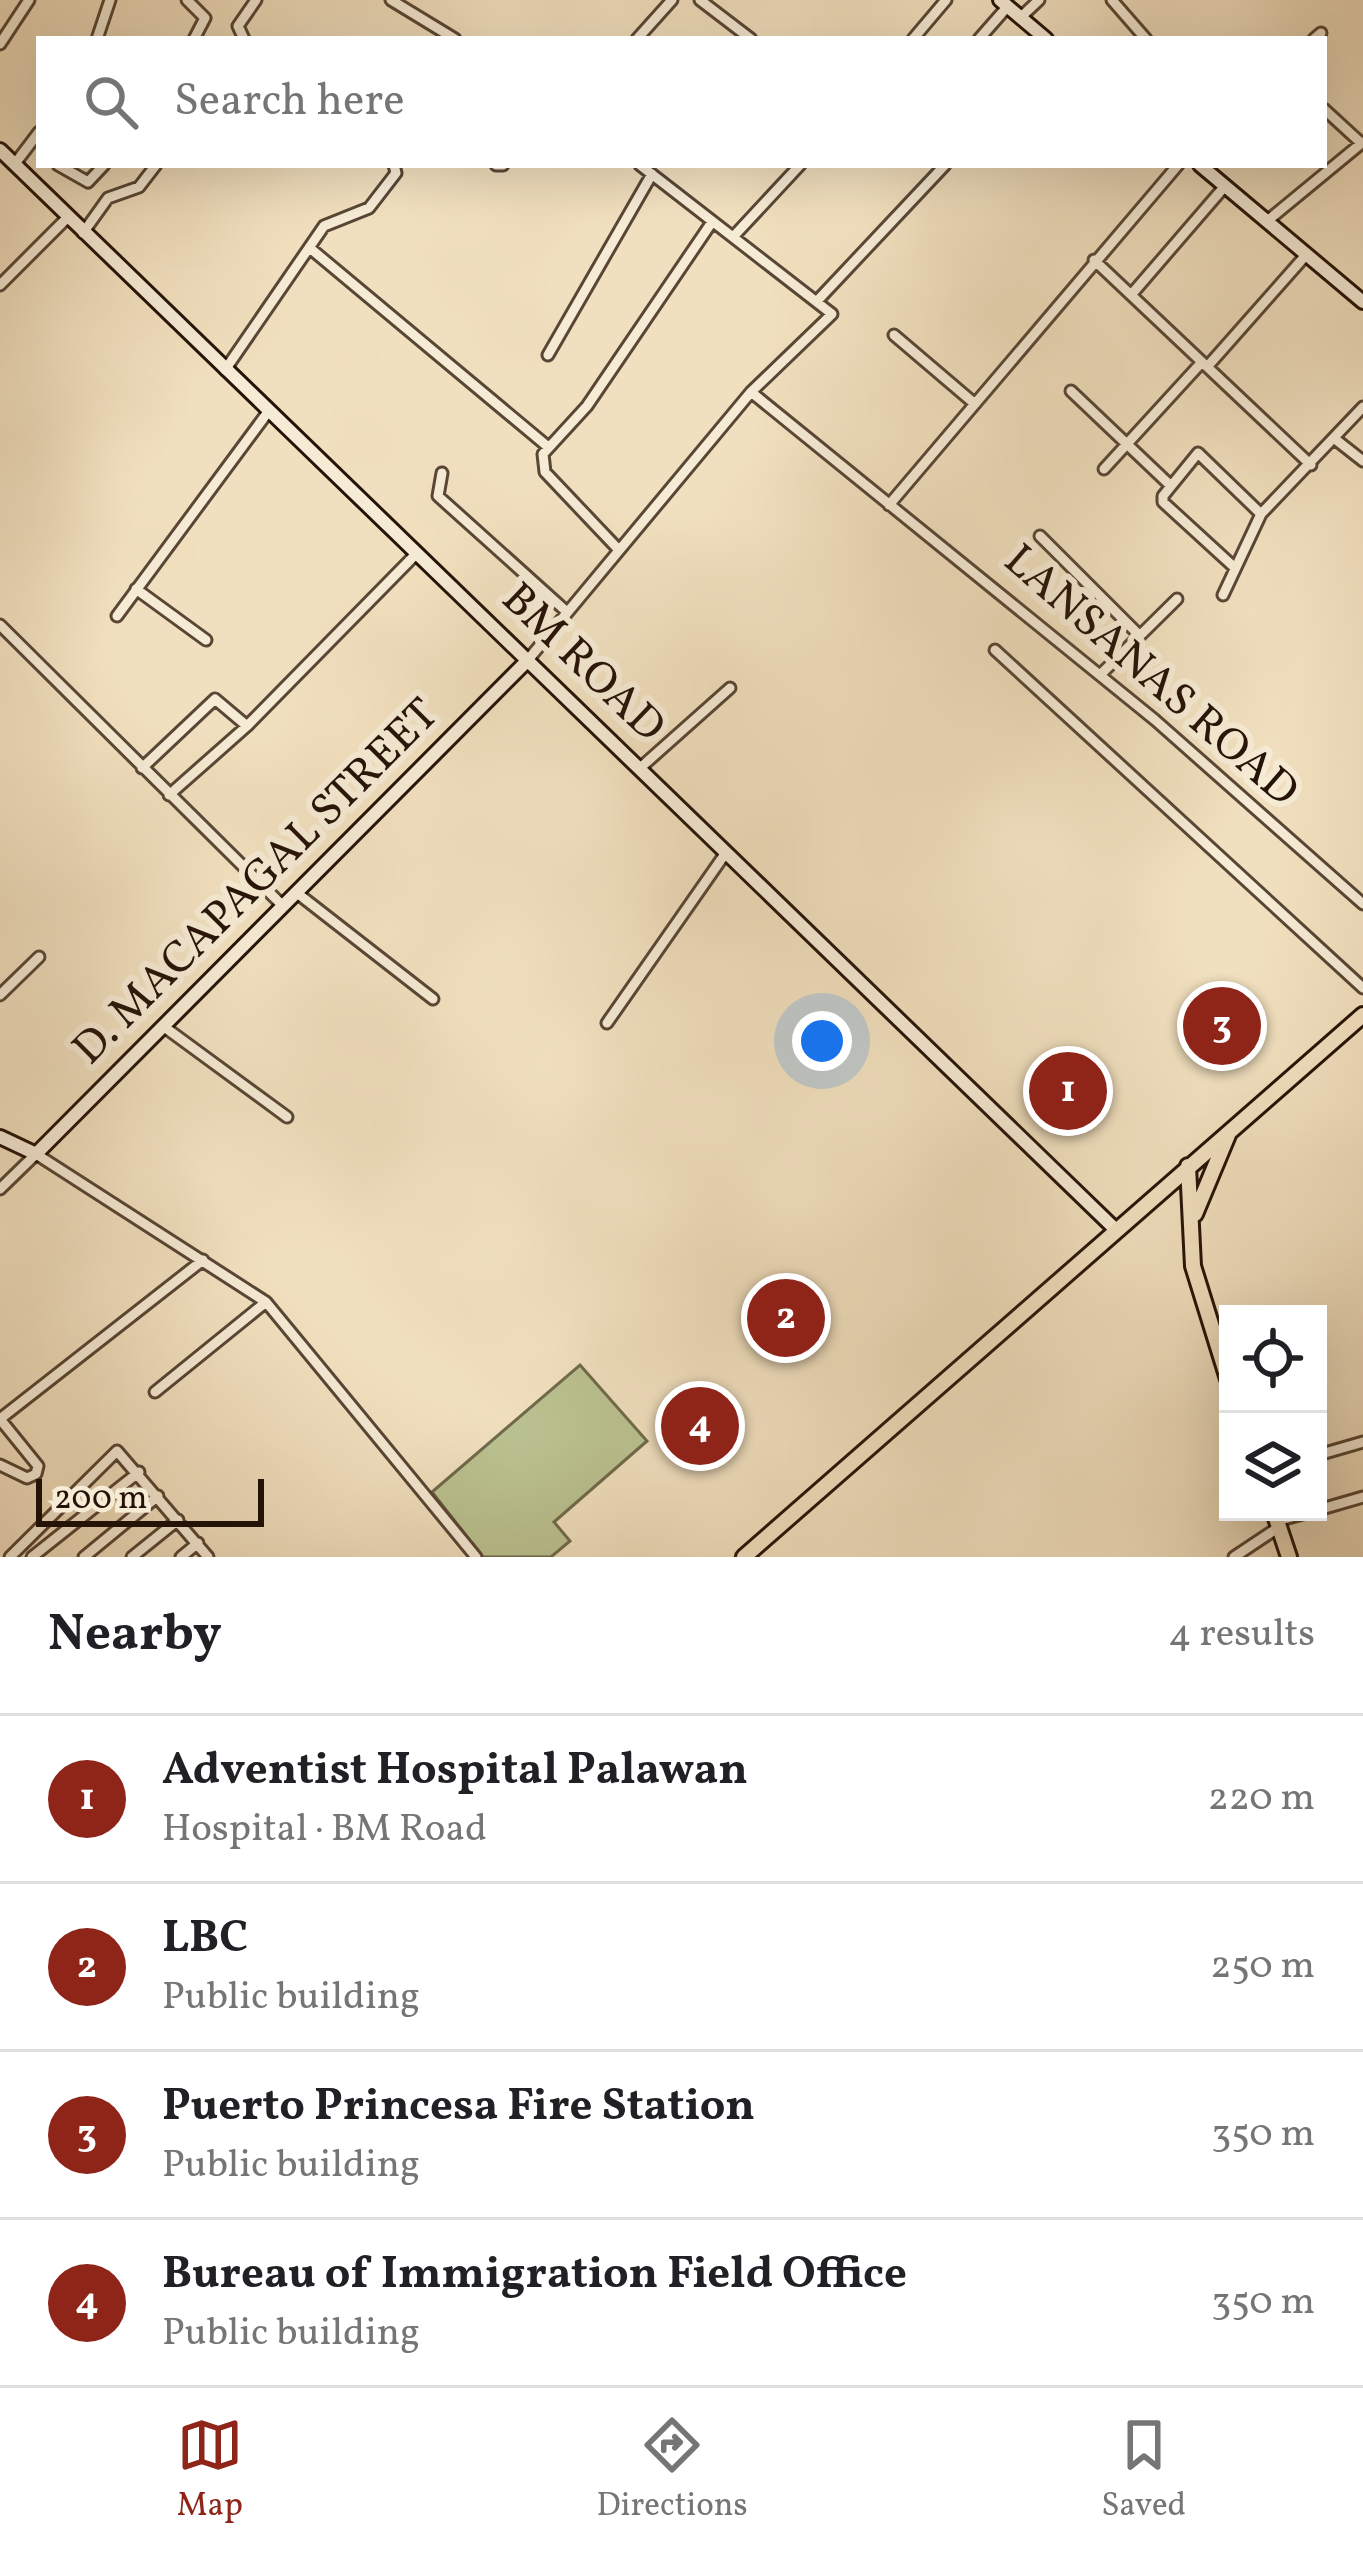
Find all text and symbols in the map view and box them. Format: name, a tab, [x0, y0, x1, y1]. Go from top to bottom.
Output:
search box	[36, 36, 1327, 168]
icon: search	[78, 69, 144, 135]
text: Search here	[174, 71, 405, 134]
street label: LANSANAS ROAD	[989, 531, 1311, 823]
street label: BM ROAD	[486, 570, 678, 758]
street label: D. MACAPAGAL STREET	[60, 686, 454, 1080]
pin: 3	[1183, 981, 1261, 1071]
your location	[792, 1011, 852, 1071]
pin: 1	[1029, 1046, 1107, 1136]
pin: 2	[747, 1273, 825, 1363]
map controls	[1219, 1305, 1327, 1521]
button: locate	[1219, 1305, 1327, 1413]
pin: 4	[661, 1381, 739, 1471]
button: layers	[1219, 1413, 1327, 1521]
scale bar	[36, 1473, 264, 1526]
text: 200 m	[54, 1477, 148, 1523]
text: Nearby	[48, 1600, 222, 1671]
text: 4 results	[1168, 1608, 1315, 1662]
text: Adventist Hospital Palawan	[162, 1740, 748, 1803]
text: 1	[79, 1772, 95, 1826]
text: 220 m	[1208, 1772, 1315, 1826]
text: Hospital · BM Road	[162, 1803, 487, 1857]
text: LBC	[162, 1908, 248, 1971]
text: 2	[77, 1940, 97, 1994]
text: 250 m	[1210, 1940, 1315, 1994]
text: Public building	[162, 1971, 420, 2025]
text: Puerto Princesa Fire Station	[162, 2076, 755, 2139]
text: 3	[77, 2108, 97, 2162]
text: 350 m	[1211, 2108, 1315, 2162]
text: Public building	[162, 2139, 420, 2193]
text: Bureau of Immigration Field Office	[162, 2244, 907, 2307]
text: 4	[75, 2276, 99, 2330]
text: 350 m	[1211, 2276, 1315, 2330]
text: Public building	[162, 2307, 420, 2361]
tab: Map	[177, 2412, 243, 2530]
tab: Directions	[596, 2412, 748, 2530]
tab: Saved	[1101, 2412, 1186, 2530]

